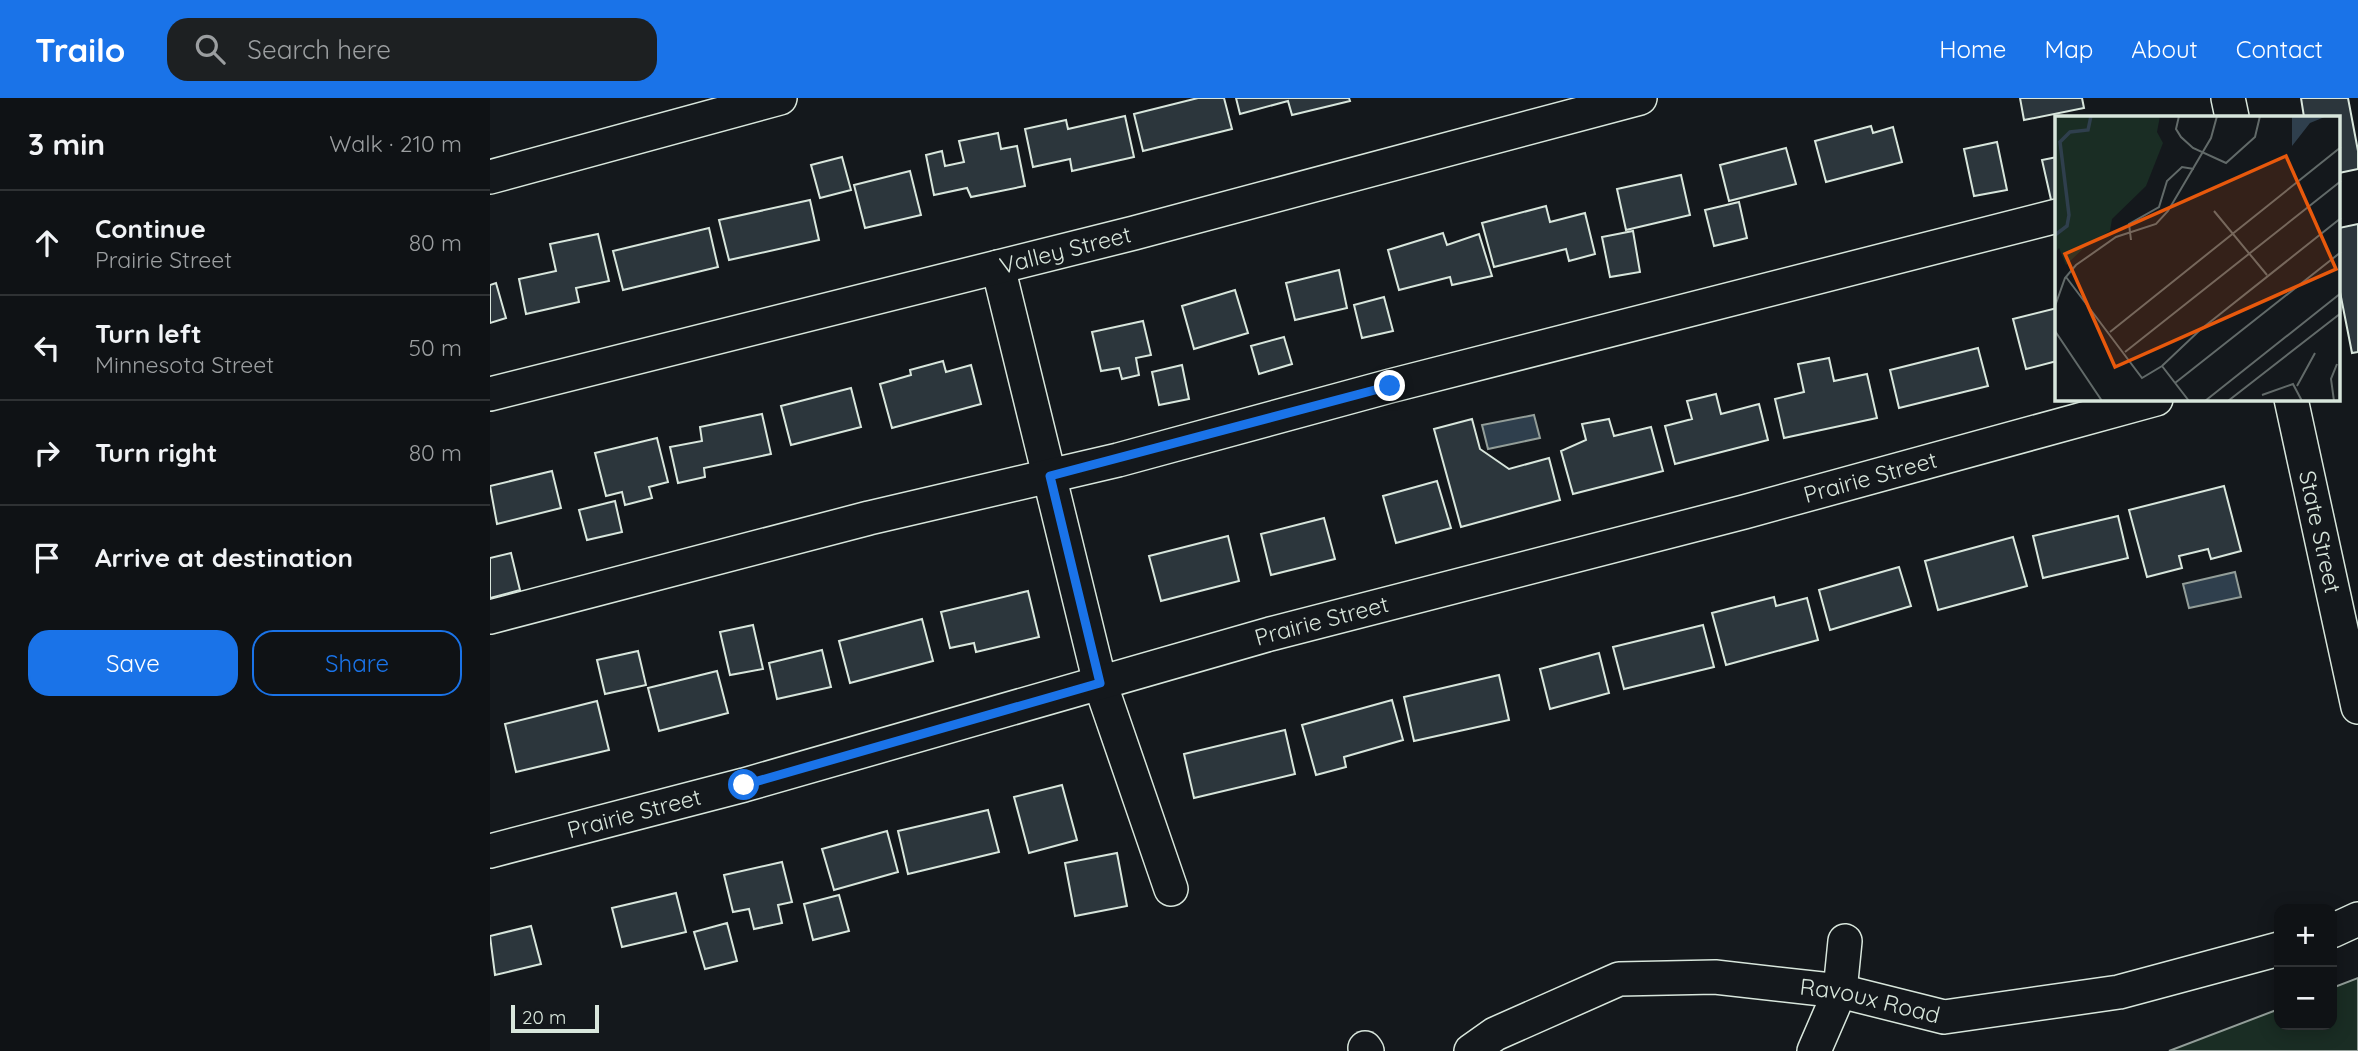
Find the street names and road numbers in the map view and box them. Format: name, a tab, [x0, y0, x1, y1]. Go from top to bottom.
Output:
street label: Valley Street	[996, 219, 1134, 280]
street label: Prairie Street	[1800, 445, 1940, 509]
street label: State Street	[2293, 468, 2348, 596]
street label: Prairie Street	[1251, 589, 1392, 652]
street label: Prairie Street	[564, 782, 704, 844]
street label: Ravoux Road	[1798, 972, 1943, 1029]

